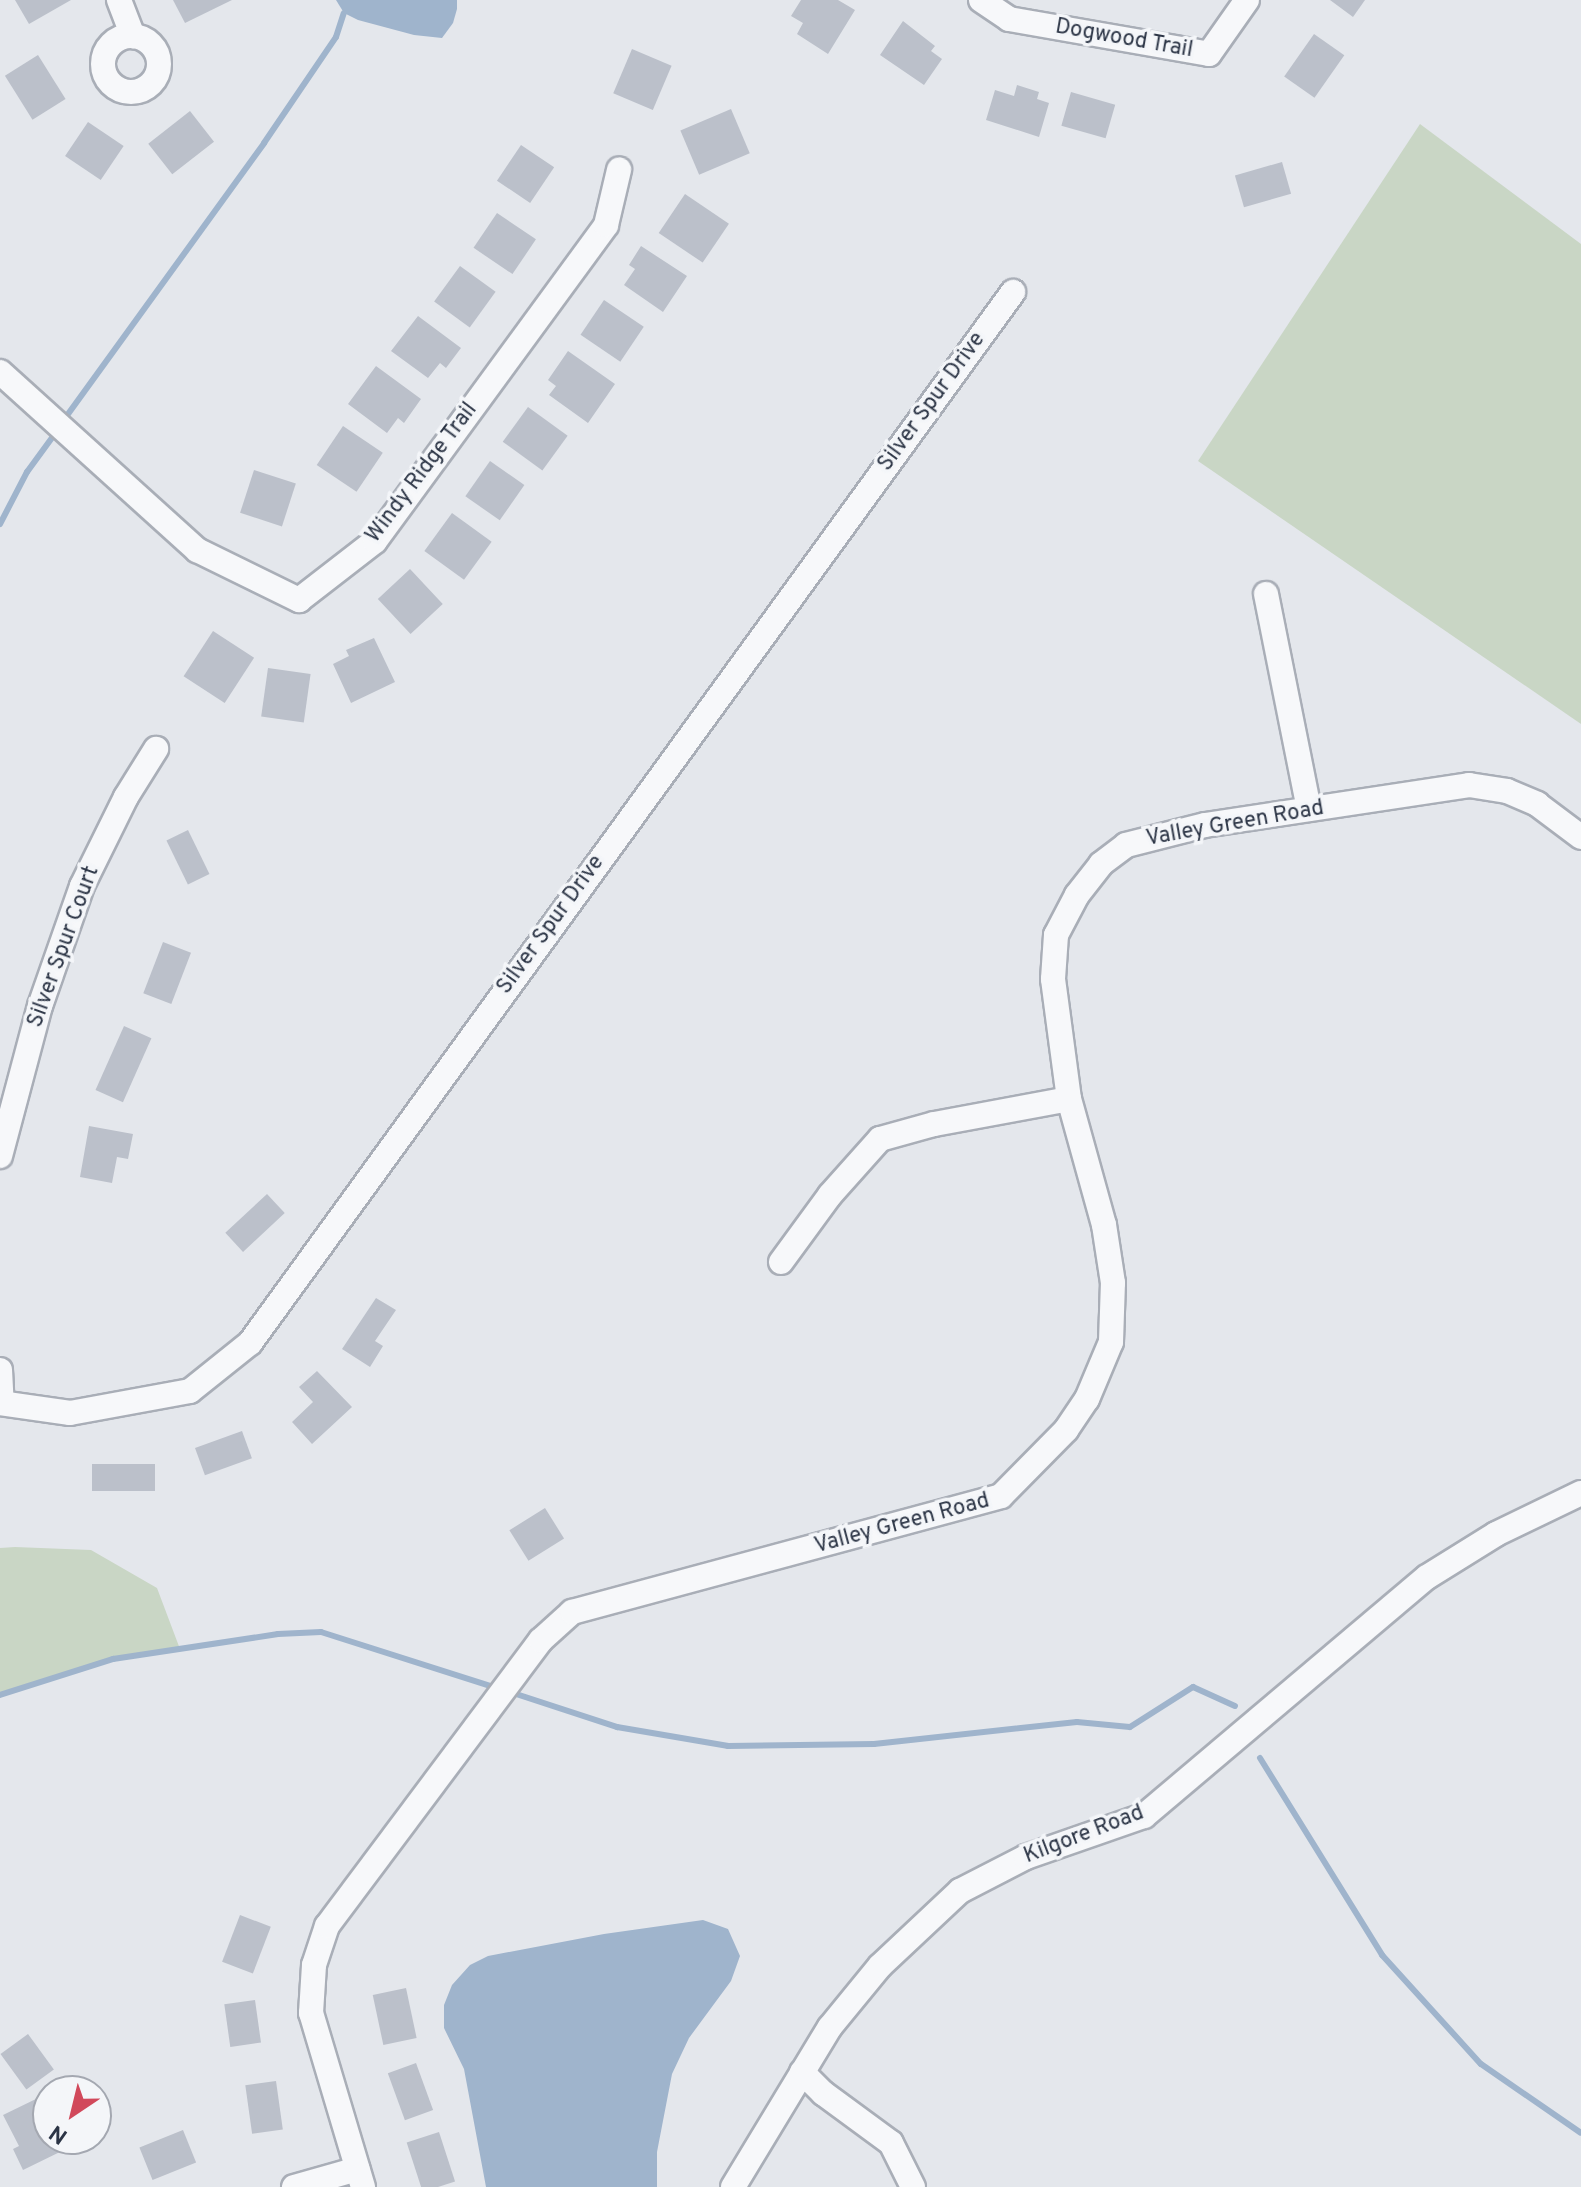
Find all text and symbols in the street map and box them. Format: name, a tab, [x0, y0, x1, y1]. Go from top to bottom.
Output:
street label: Dogwood Trail	[1053, 14, 1195, 64]
street label: Silver Spur Drive	[873, 327, 991, 477]
street label: Windy Ridge Trail	[360, 397, 484, 549]
street label: Valley Green Road	[1144, 795, 1326, 853]
street label: Silver Spur Drive	[492, 850, 610, 1000]
street label: Silver Spur Court	[23, 863, 105, 1031]
street label: Valley Green Road	[812, 1488, 992, 1560]
street label: Kilgore Road	[1020, 1800, 1148, 1870]
north arrow	[32, 2075, 112, 2155]
text: N	[45, 2118, 73, 2149]

